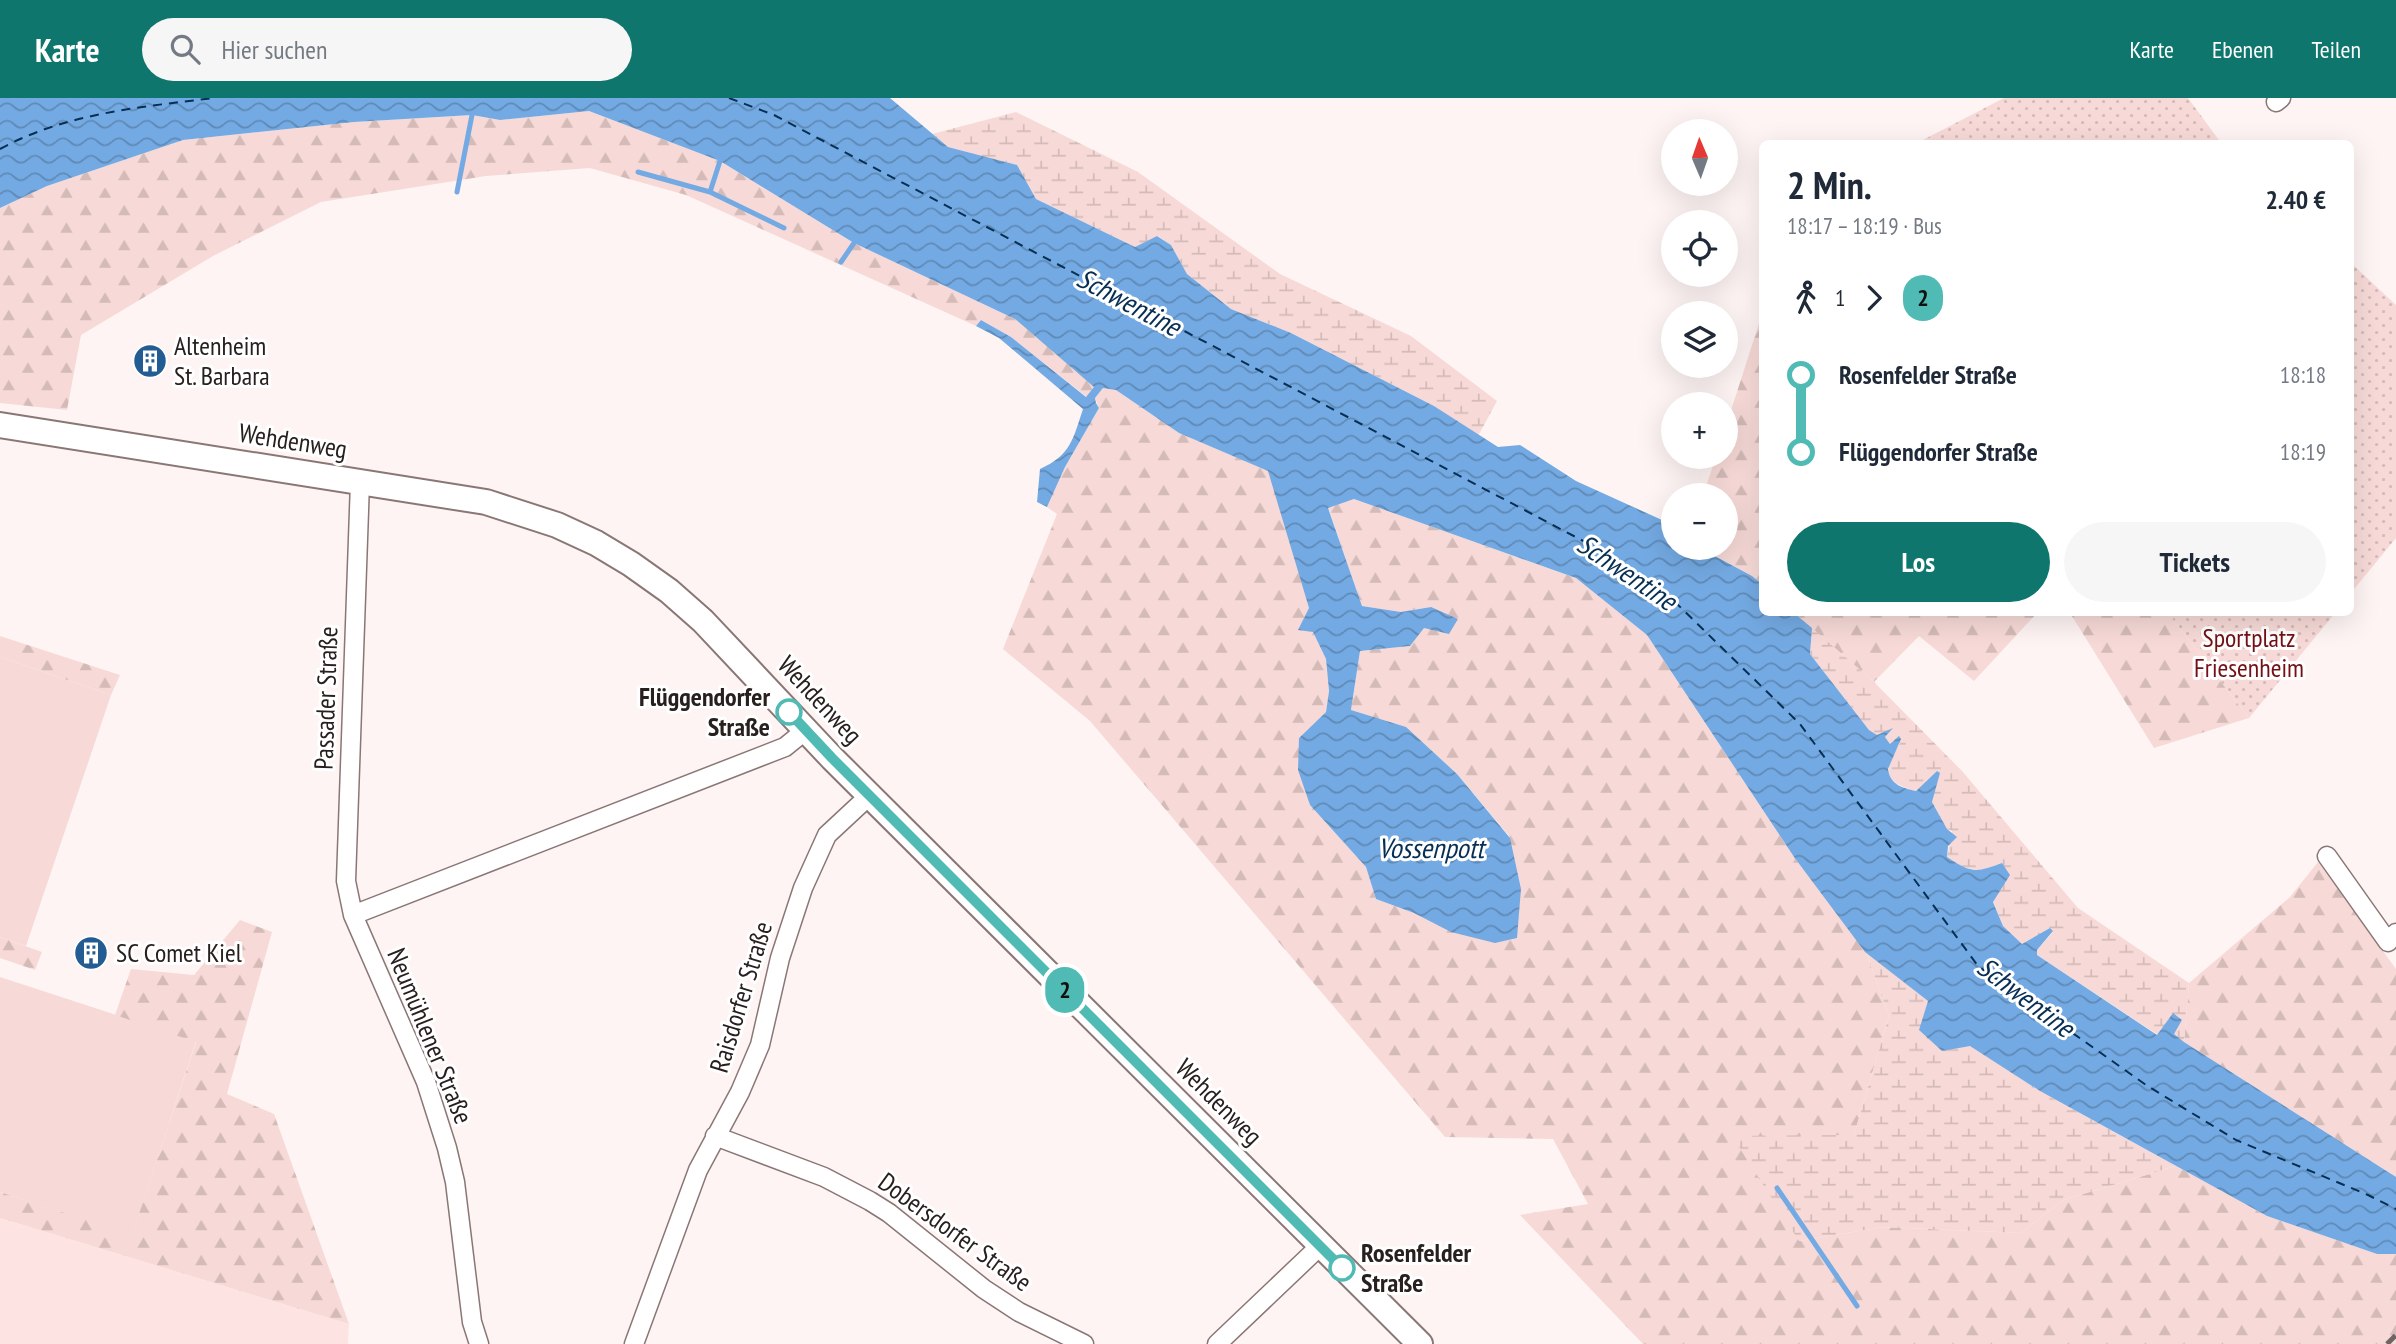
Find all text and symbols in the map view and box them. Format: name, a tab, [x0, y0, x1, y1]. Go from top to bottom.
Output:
search box	[142, 18, 632, 81]
text: Karte	[35, 28, 100, 71]
icon: search	[166, 30, 204, 68]
text: Hier suchen	[222, 33, 327, 66]
text: Karte	[2130, 34, 2174, 65]
text: Ebenen	[2212, 34, 2274, 65]
text: Teilen	[2312, 34, 2361, 65]
north arrow	[1661, 119, 1738, 196]
map controls	[1661, 119, 1738, 560]
text: 2 Min.	[1787, 160, 1872, 209]
text: 2.40 €	[2265, 183, 2326, 216]
button: locate	[1661, 210, 1738, 287]
text: 18:17 – 18:19 · Bus	[1787, 211, 1942, 240]
water label: Schwentine	[1071, 259, 1190, 345]
icon: walk	[1787, 279, 1825, 317]
icon: forward	[1855, 279, 1893, 317]
text: 2	[1917, 282, 1929, 313]
text: 1	[1835, 283, 1845, 312]
button: layers	[1661, 301, 1738, 378]
place label: Altenheim St. Barbara	[174, 329, 270, 392]
building icon: Altenheim St. Barbara	[131, 342, 169, 380]
text: Rosenfelder Straße	[1839, 358, 2017, 391]
text: 18:18	[2280, 360, 2326, 389]
button: +	[1661, 392, 1738, 469]
street label: Wehdenweg	[237, 416, 349, 465]
text: Flüggendorfer Straße	[1839, 435, 2038, 468]
text: 18:19	[2280, 437, 2326, 466]
button: −	[1661, 483, 1738, 560]
button: Los	[1787, 522, 2050, 602]
button: Tickets	[2064, 522, 2326, 602]
water label: Schwentine	[1570, 525, 1686, 620]
park label: Sportplatz Friesenheim	[2194, 621, 2304, 684]
street label: Passader Straße	[307, 626, 344, 770]
street label: Wehdenweg	[771, 649, 870, 751]
place label: Flüggendorfer Straße	[639, 680, 770, 743]
marker: Flüggendorfer Straße	[776, 699, 802, 725]
water label: Vossenpott	[1378, 829, 1487, 866]
street label: Raisdorfer Straße	[702, 917, 779, 1076]
building icon: SC Comet Kiel	[72, 934, 110, 972]
place label: SC Comet Kiel	[116, 936, 242, 969]
street label: Neumühlener Straße	[380, 943, 481, 1128]
water label: Schwentine	[1970, 948, 2084, 1047]
line badge: 2	[1042, 967, 1088, 1013]
text: 2	[1059, 974, 1071, 1005]
street label: Wehdenweg	[1169, 1051, 1270, 1152]
street label: Dobersdorfer Straße	[872, 1165, 1038, 1298]
place label: Rosenfelder Straße	[1361, 1236, 1472, 1299]
marker: Rosenfelder Straße	[1329, 1255, 1355, 1281]

